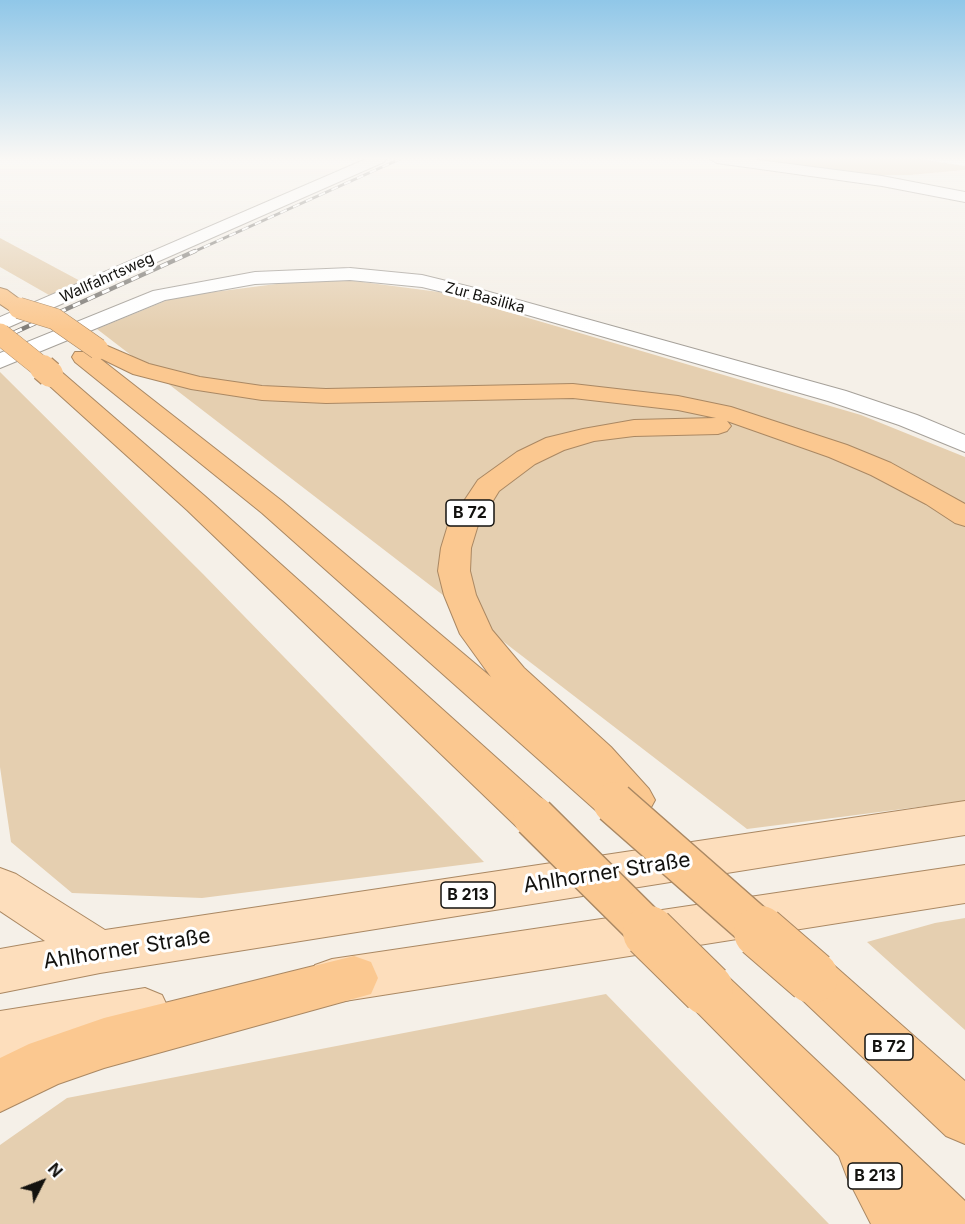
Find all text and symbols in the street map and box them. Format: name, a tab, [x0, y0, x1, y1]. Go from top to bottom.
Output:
street label: Wallfahrtsweg	[57, 249, 157, 307]
street label: Zur Basilika	[443, 279, 527, 317]
road number: B 72	[446, 500, 494, 526]
street label: Ahlhorner Straße	[522, 847, 692, 899]
road number: B 213	[441, 882, 495, 908]
street label: Ahlhorner Straße	[42, 923, 212, 975]
road number: B 72	[865, 1034, 913, 1060]
north arrow	[12, 1152, 72, 1212]
text: N	[44, 1159, 67, 1181]
road number: B 213	[848, 1163, 902, 1189]

